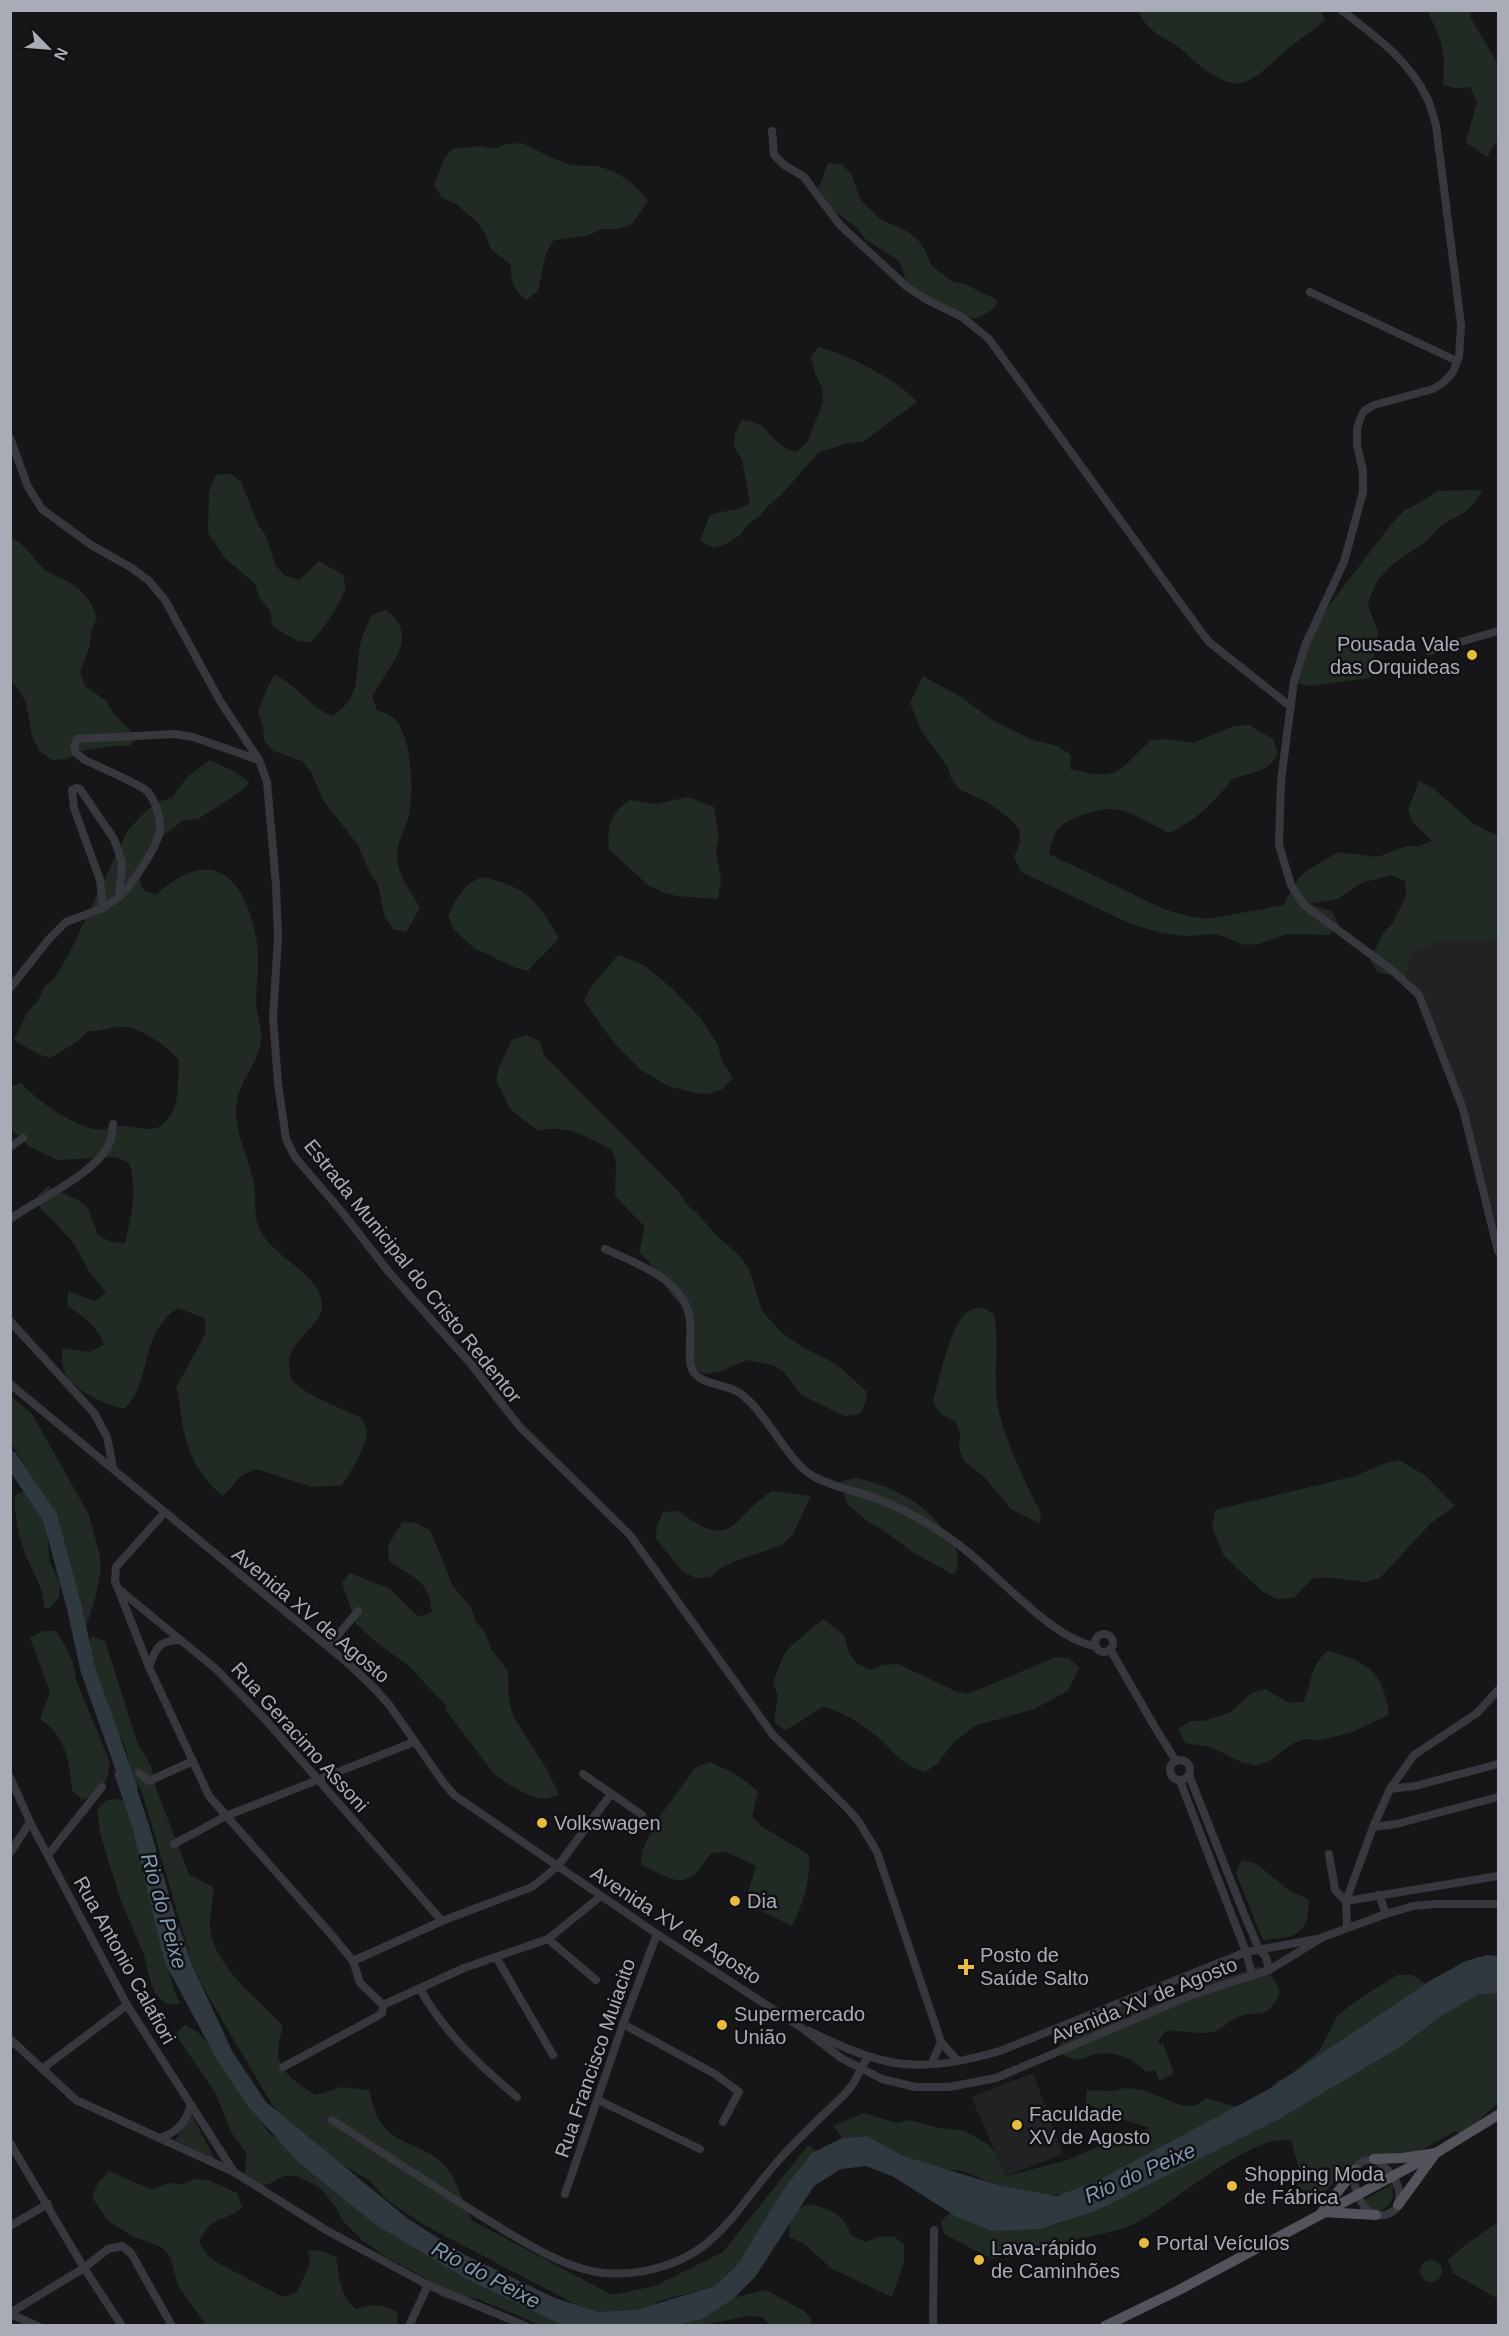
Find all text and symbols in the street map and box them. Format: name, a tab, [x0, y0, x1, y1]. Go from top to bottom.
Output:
north arrow	[18, 18, 78, 78]
text: N	[51, 45, 71, 63]
place label: Pousada Vale das Orquideas	[1330, 633, 1460, 678]
marker: Pousada Vale das Orquideas	[1465, 648, 1479, 662]
street label: Estrada Municipal do Cristo Redentor	[300, 1135, 526, 1407]
street label: Avenida XV de Agosto	[228, 1543, 394, 1687]
street label: Rua Geracimo Assoni	[227, 1658, 373, 1816]
place label: Volkswagen	[554, 1812, 661, 1834]
marker: Volkswagen	[535, 1816, 549, 1830]
water label: Rio do Peixe	[137, 1850, 192, 1971]
street label: Avenida XV de Agosto	[587, 1862, 765, 1988]
street label: Rua Antonio Calafiori	[70, 1873, 180, 2047]
place label: Dia	[747, 1890, 778, 1912]
marker: Dia	[728, 1894, 742, 1908]
place label: Posto de Saúde Salto	[980, 1944, 1089, 1989]
street label: Avenida XV de Agosto	[1048, 1953, 1240, 2047]
street label: Rua Francisco Muiacito	[551, 1956, 639, 2160]
marker: Posto de Saúde Salto	[957, 1958, 975, 1976]
place label: Supermercado União	[734, 2003, 865, 2048]
marker: Supermercado União	[715, 2018, 729, 2032]
place label: Faculdade XV de Agosto	[1029, 2103, 1150, 2148]
marker: Faculdade XV de Agosto	[1010, 2118, 1024, 2132]
water label: Rio do Peixe	[1081, 2138, 1199, 2207]
place label: Shopping Moda de Fábrica	[1244, 2163, 1385, 2208]
marker: Shopping Moda de Fábrica	[1225, 2179, 1239, 2193]
place label: Portal Veículos	[1156, 2232, 1289, 2254]
water label: Rio do Peixe	[428, 2236, 544, 2313]
marker: Portal Veículos	[1137, 2236, 1151, 2250]
place label: Lava-rápido de Caminhões	[991, 2237, 1120, 2282]
marker: Lava-rápido de Caminhões	[972, 2253, 986, 2267]

